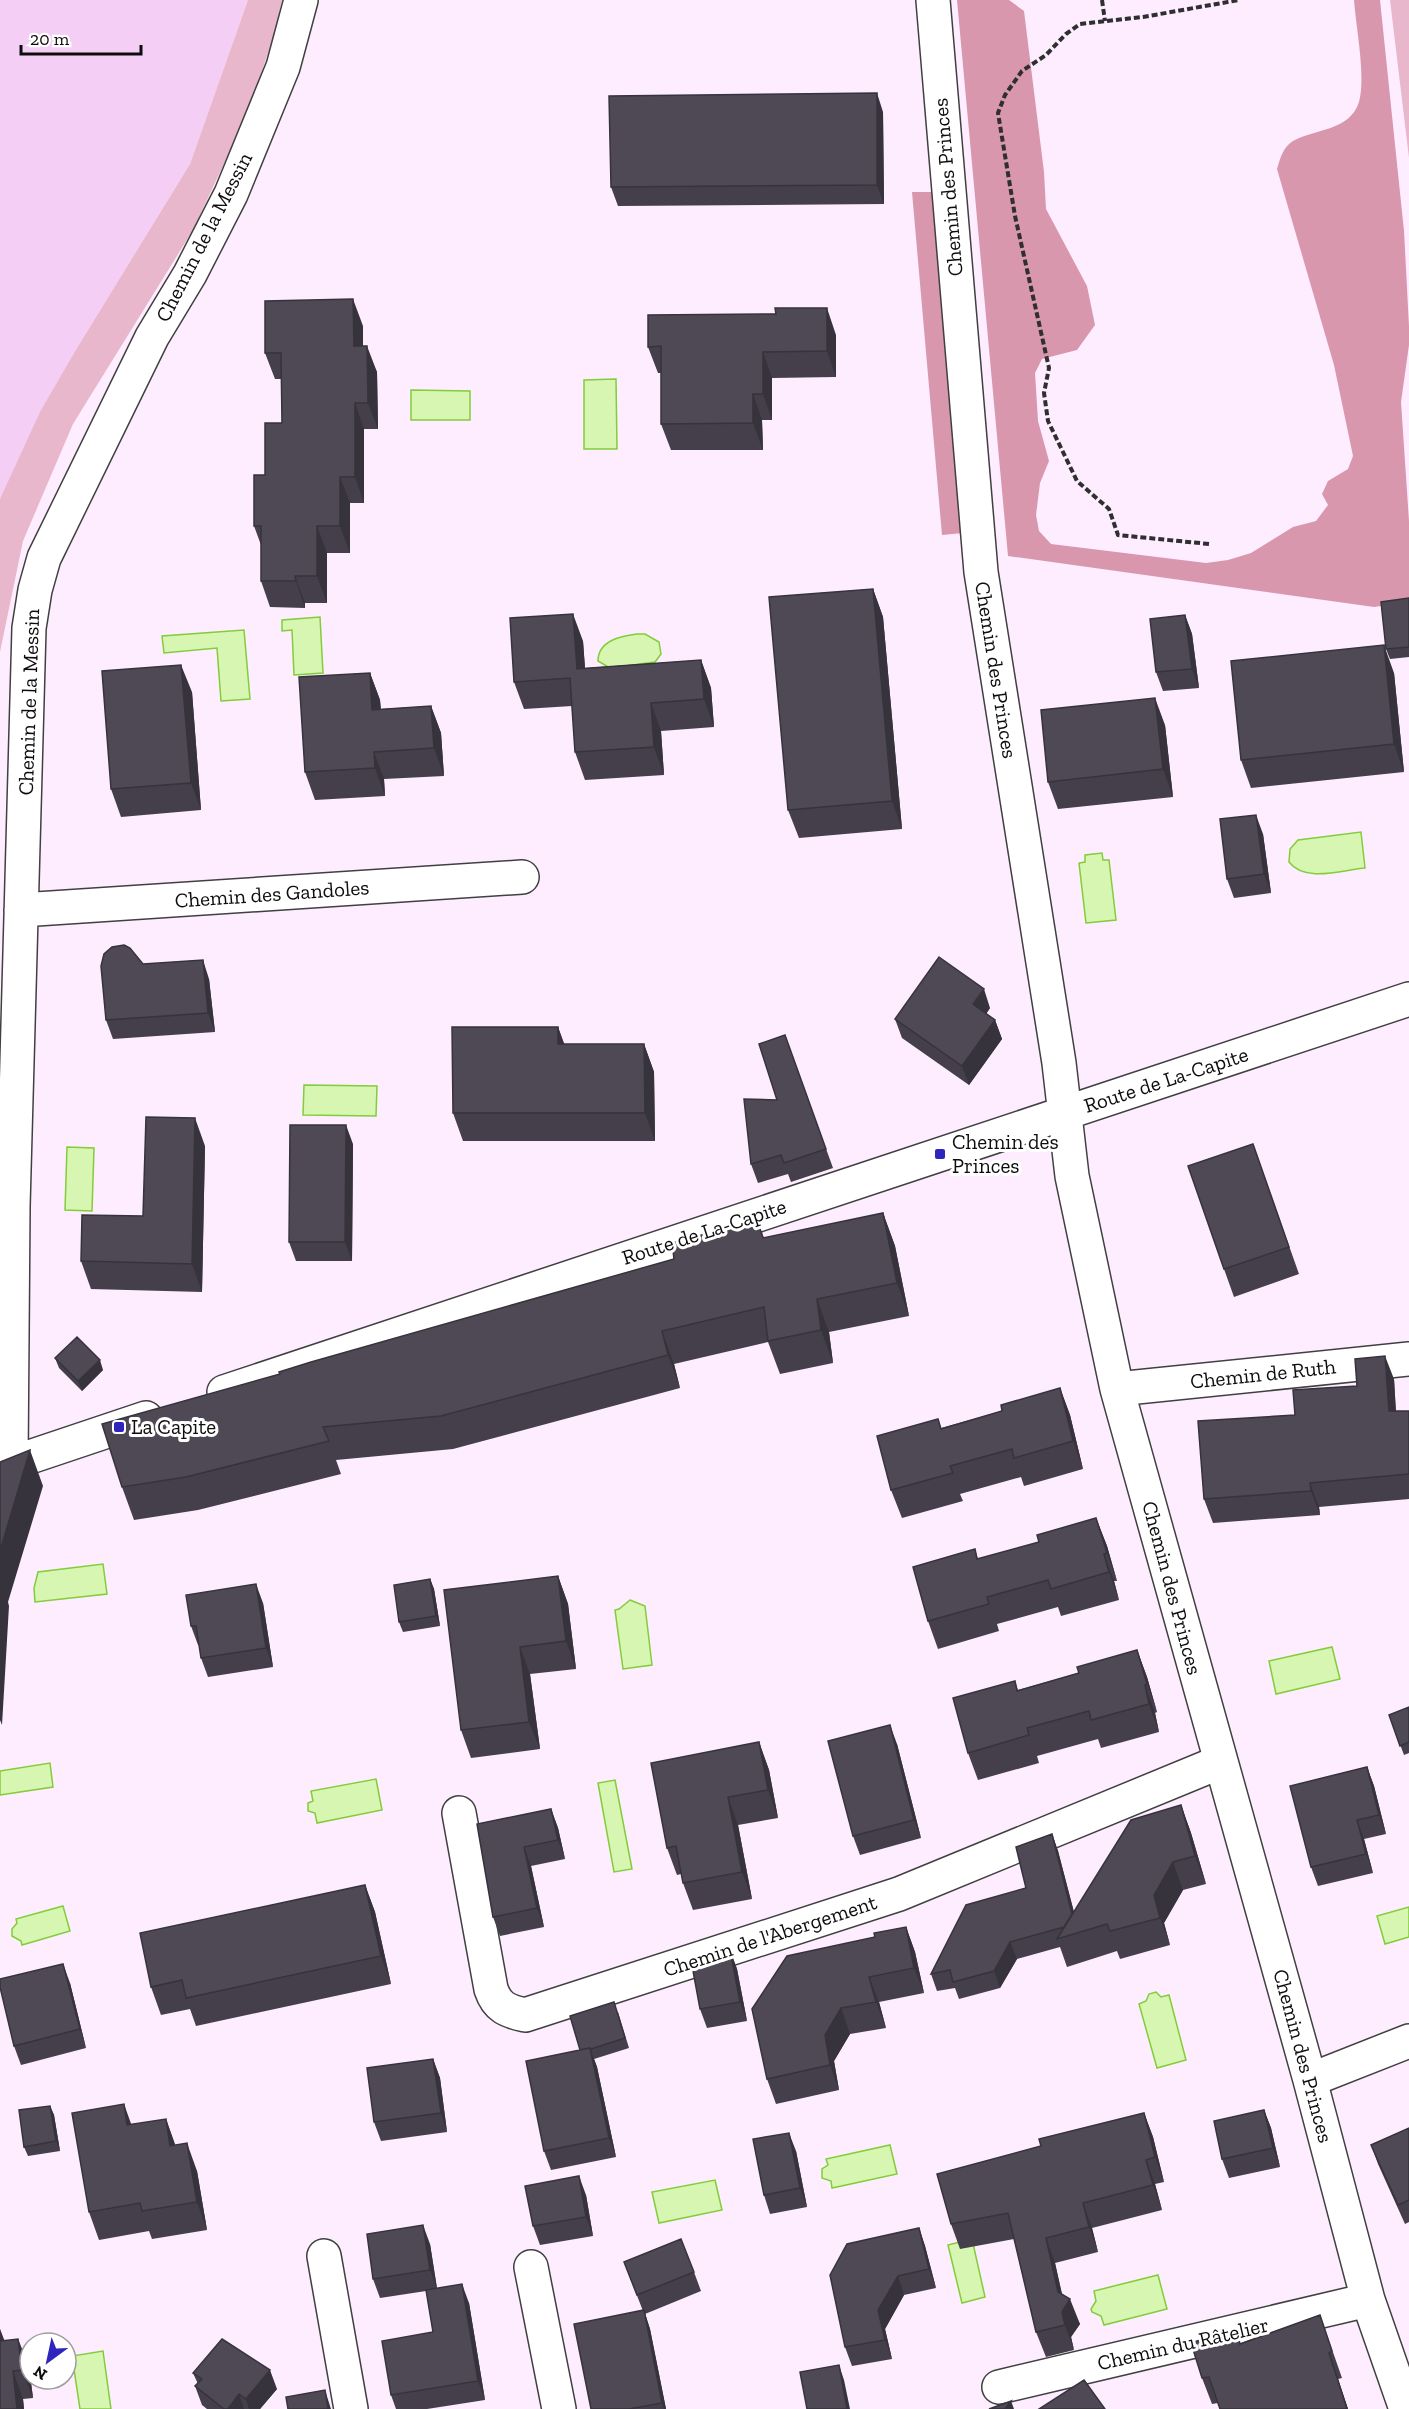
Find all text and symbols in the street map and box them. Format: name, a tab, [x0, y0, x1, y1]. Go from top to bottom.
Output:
scale bar	[21, 18, 141, 56]
text: 20 m	[30, 28, 70, 50]
street label: Chemin des Princes	[927, 97, 968, 277]
street label: Chemin de la Messin	[150, 148, 257, 326]
street label: Chemin des Princes	[970, 580, 1023, 760]
street label: Chemin de la Messin	[13, 608, 44, 796]
street label: Chemin des Gandoles	[174, 874, 370, 913]
street label: Route de La-Capite	[1081, 1041, 1251, 1118]
place label: Chemin des Princes	[952, 1129, 1059, 1178]
marker: Chemin des Princes	[933, 1147, 947, 1161]
street label: Route de La-Capite	[619, 1193, 789, 1270]
street label: Chemin de Ruth	[1189, 1353, 1337, 1394]
place label: La Capite	[131, 1414, 216, 1439]
marker: La Capite	[112, 1420, 126, 1434]
street label: Chemin des Princes	[1137, 1498, 1208, 1678]
street label: Chemin de l'Abergement	[660, 1889, 880, 1982]
street label: Chemin des Princes	[1268, 1966, 1339, 2146]
street label: Chemin du Râtelier	[1095, 2312, 1271, 2375]
north arrow	[18, 2331, 78, 2391]
text: N	[30, 2362, 50, 2384]

